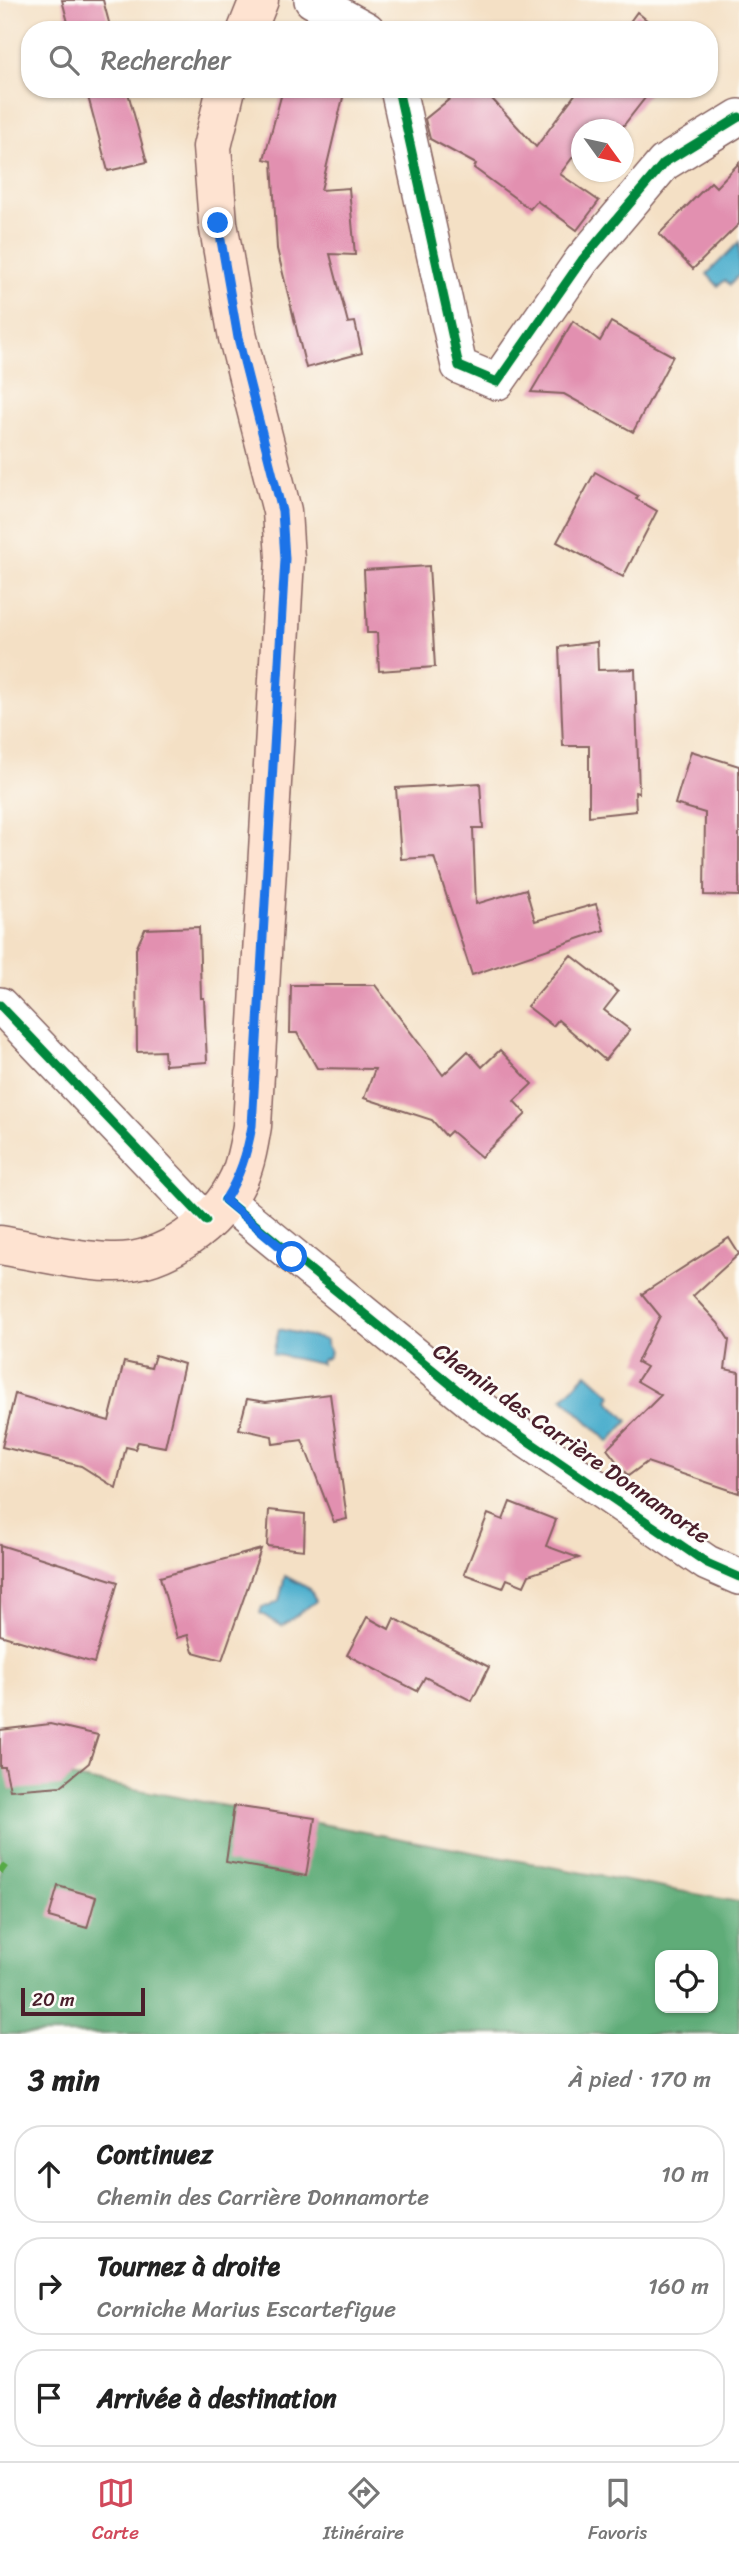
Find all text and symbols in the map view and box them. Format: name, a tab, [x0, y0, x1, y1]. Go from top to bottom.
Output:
search box	[21, 21, 718, 98]
text: Rechercher	[101, 37, 231, 83]
icon: search	[45, 41, 83, 79]
north arrow	[571, 119, 634, 182]
route end	[202, 207, 233, 238]
route start	[276, 1241, 307, 1272]
street label: Chemin des Carrière Donnamorte	[424, 1331, 720, 1556]
map controls	[655, 1950, 718, 2013]
button: locate	[655, 1950, 718, 2013]
text: 20 m	[32, 1983, 75, 2016]
scale bar	[21, 1985, 145, 2017]
text: 3 min	[28, 2053, 100, 2107]
text: À pied · 170 m	[568, 2059, 711, 2100]
text: Continuez	[97, 2131, 213, 2177]
text: 10 m	[661, 2154, 709, 2195]
icon: ahead	[30, 2155, 68, 2193]
text: Chemin des Carrière Donnamorte	[97, 2177, 429, 2218]
text: Tournez à droite	[97, 2243, 280, 2289]
text: 160 m	[648, 2266, 709, 2307]
icon: right	[30, 2267, 68, 2305]
text: Corniche Marius Escartefigue	[97, 2289, 396, 2330]
text: Arrivée à destination	[97, 2375, 337, 2421]
icon: arrive	[30, 2379, 68, 2417]
tab: Carte	[92, 2474, 139, 2549]
tab: Itinéraire	[323, 2474, 404, 2549]
tab: Favoris	[588, 2474, 647, 2549]

